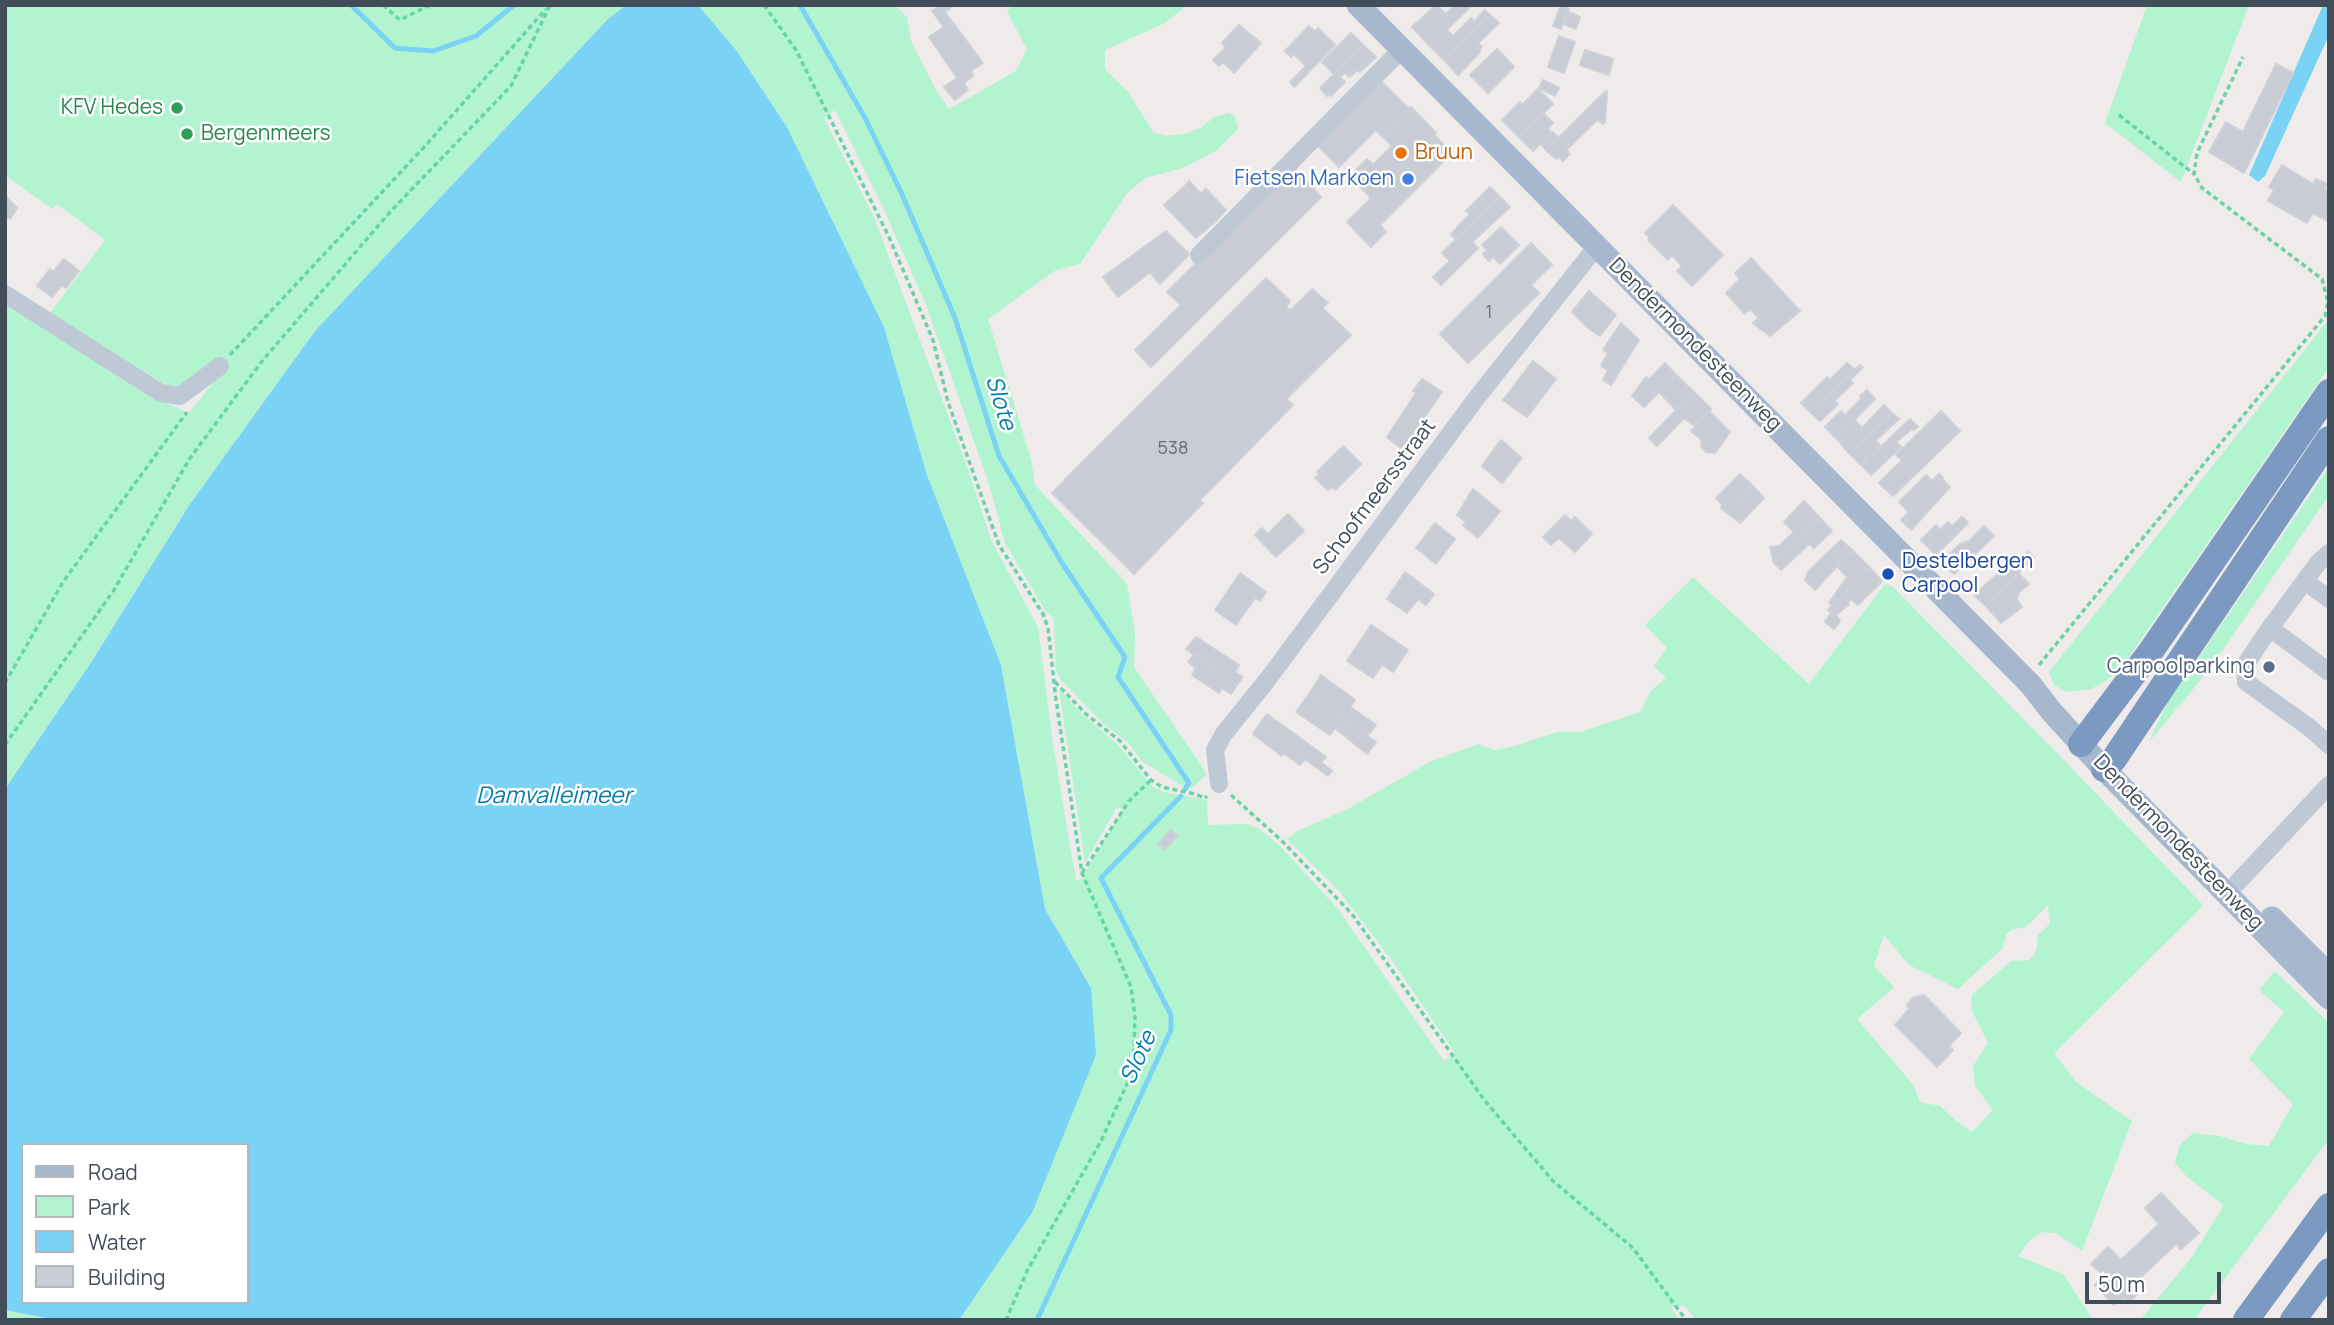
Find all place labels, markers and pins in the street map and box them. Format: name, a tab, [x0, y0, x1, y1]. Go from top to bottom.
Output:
place label: KFV Hedes	[61, 95, 163, 121]
marker: KFV Hedes	[169, 100, 185, 116]
place label: Bergenmeers	[201, 121, 331, 147]
marker: Bergenmeers	[179, 126, 195, 142]
place label: Bruun	[1415, 140, 1473, 166]
marker: Bruun	[1393, 145, 1409, 161]
place label: Fietsen Markoen	[1234, 166, 1394, 192]
marker: Fietsen Markoen	[1400, 171, 1416, 187]
place label: Destelbergen Carpool	[1902, 549, 2033, 599]
marker: Destelbergen Carpool	[1880, 566, 1896, 582]
place label: Carpoolparking	[2107, 654, 2255, 680]
marker: Carpoolparking	[2261, 659, 2277, 675]

